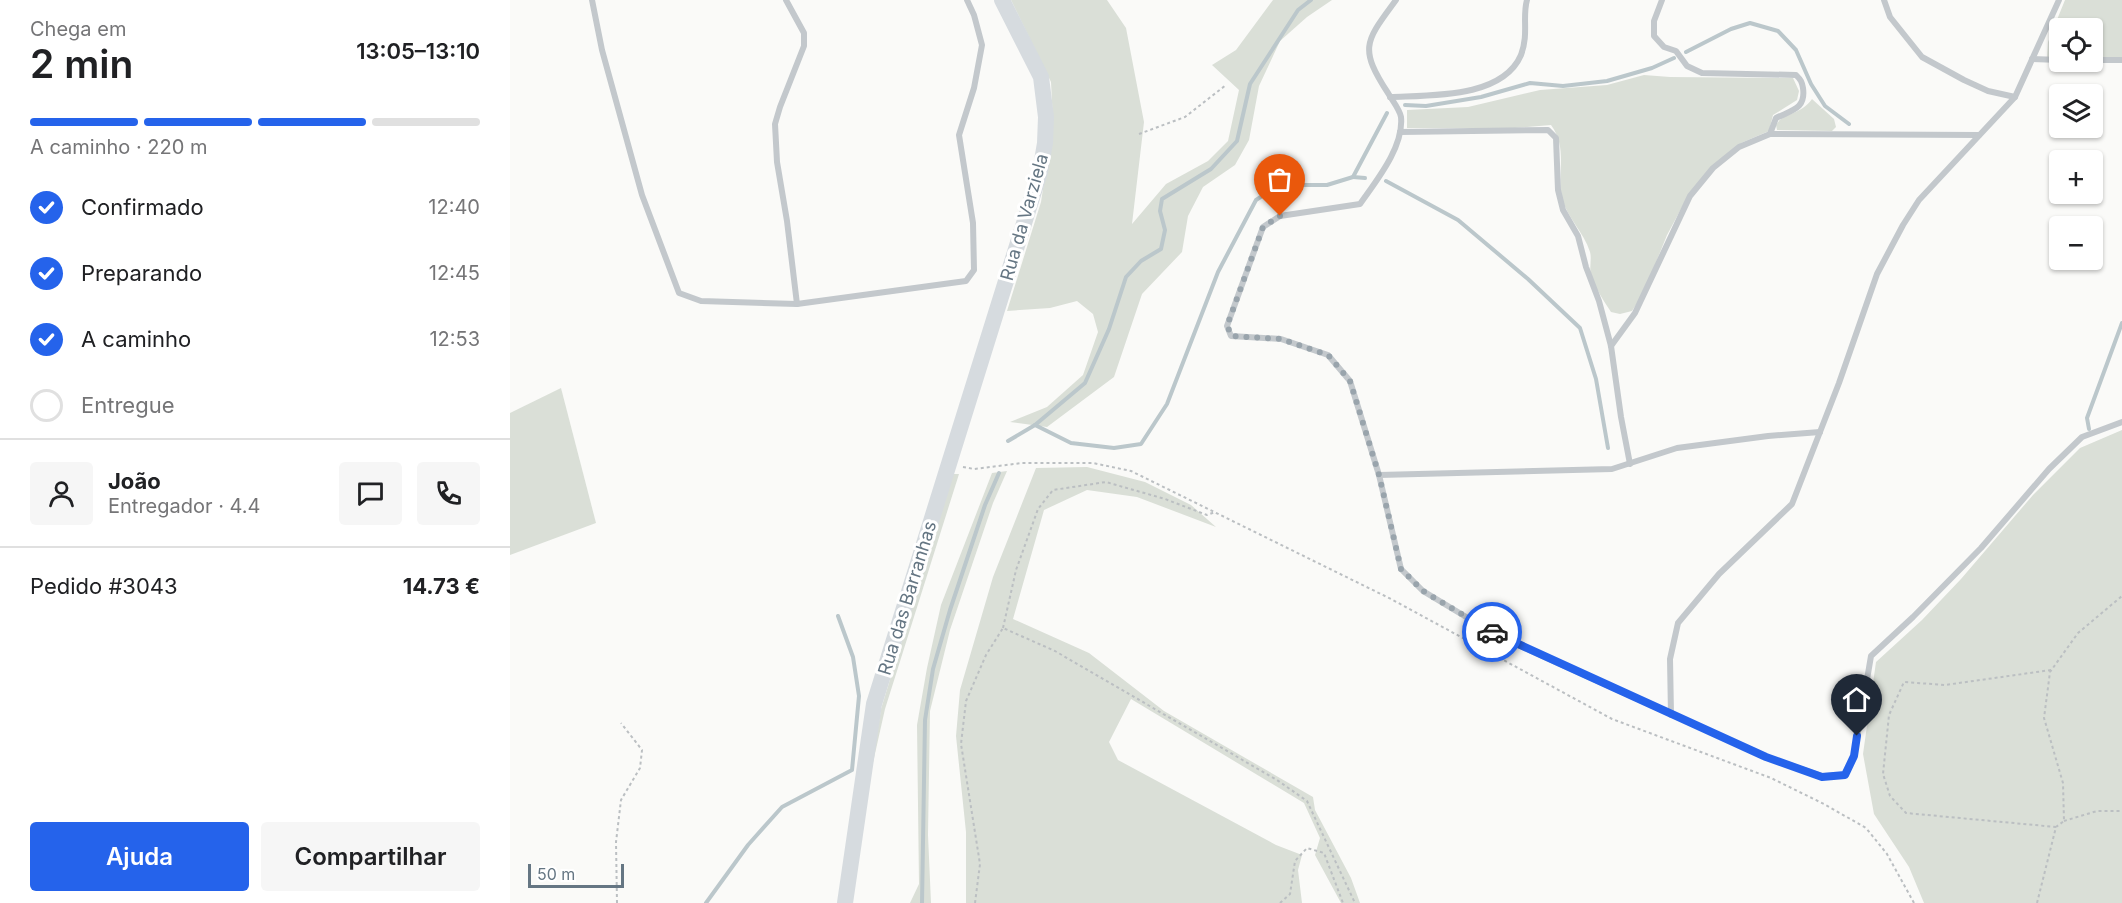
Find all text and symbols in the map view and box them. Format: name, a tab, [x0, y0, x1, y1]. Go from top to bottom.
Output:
text: Chega em	[30, 17, 126, 41]
map controls	[2049, 18, 2103, 270]
button: locate	[2049, 18, 2103, 72]
text: 13:05–13:10	[356, 38, 480, 64]
text: 2 min	[30, 40, 133, 87]
button: layers	[2049, 84, 2103, 138]
text: A caminho · 220 m	[30, 135, 207, 159]
button: +	[2049, 150, 2103, 204]
street label: Rua da Varziela	[996, 151, 1052, 283]
pin	[1254, 154, 1305, 216]
icon: bag	[1263, 163, 1296, 196]
icon: check	[30, 191, 63, 224]
text: Confirmado	[81, 194, 204, 220]
text: 12:40	[428, 195, 480, 219]
button: −	[2049, 216, 2103, 270]
icon: check	[30, 257, 63, 290]
text: Preparando	[81, 260, 202, 286]
text: 12:45	[429, 261, 480, 285]
icon: check	[30, 323, 63, 356]
text: A caminho	[81, 326, 191, 352]
text: 12:53	[429, 327, 480, 351]
text: Entregue	[81, 392, 175, 418]
button: person	[30, 462, 93, 525]
button: chat	[339, 462, 402, 525]
button: phone	[417, 462, 480, 525]
text: João	[108, 468, 161, 494]
text: Entregador · 4.4	[108, 494, 260, 518]
street label: Rua das Barranhas	[874, 519, 940, 677]
text: Pedido #3043	[30, 573, 178, 599]
text: 14.73 €	[403, 573, 480, 599]
courier	[1462, 602, 1522, 662]
icon: car	[1476, 616, 1509, 649]
pin	[1831, 674, 1882, 736]
icon: home	[1840, 683, 1873, 716]
button: Ajuda	[30, 822, 249, 891]
button: Compartilhar	[261, 822, 480, 891]
scale bar	[528, 861, 624, 888]
text: 50 m	[537, 864, 575, 884]

